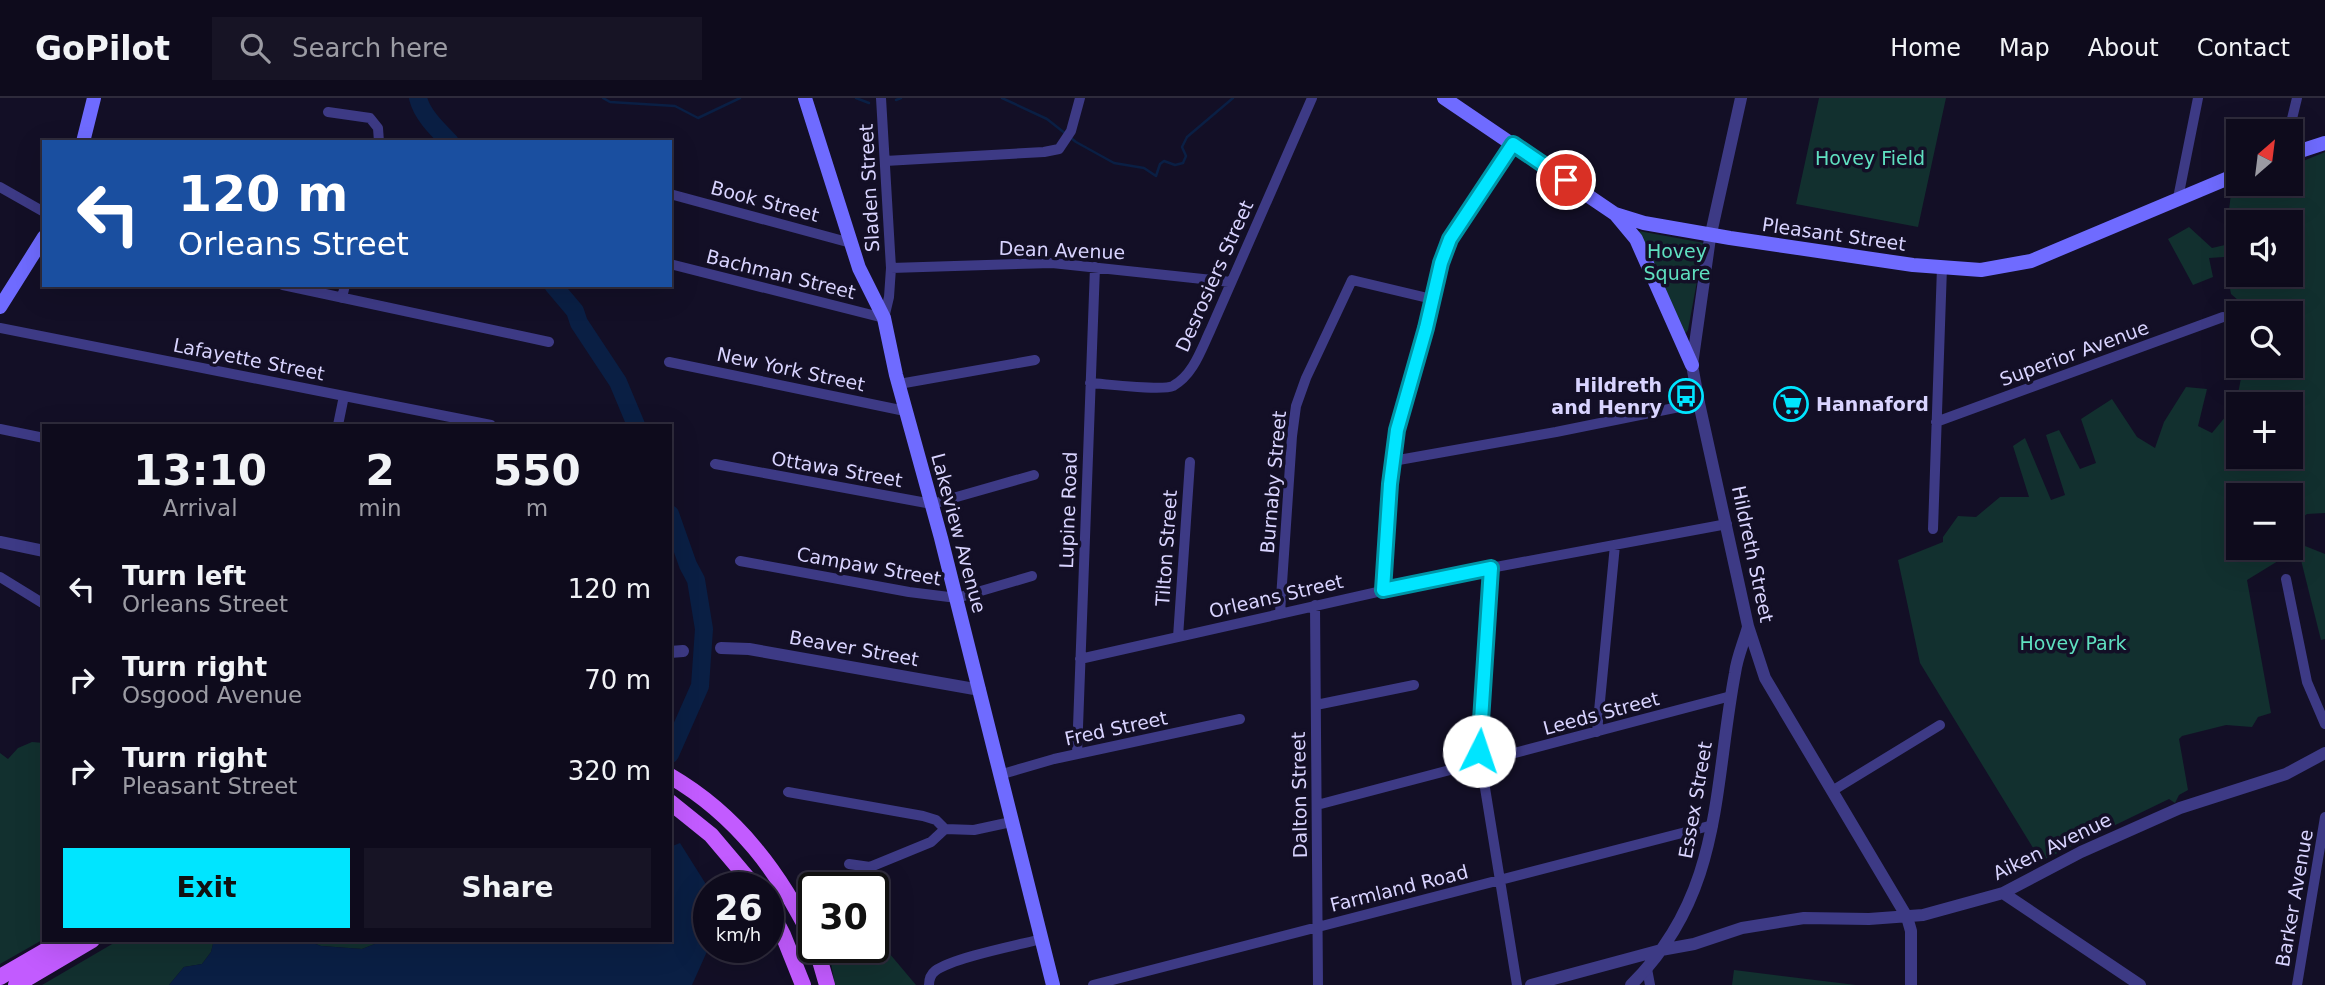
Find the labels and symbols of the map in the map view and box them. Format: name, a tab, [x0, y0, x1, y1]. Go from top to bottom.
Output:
north arrow	[2226, 119, 2303, 196]
street label: Sladen Street	[855, 123, 883, 253]
park label: Hovey Field	[1815, 147, 1925, 169]
pin	[1536, 150, 1596, 210]
street label: Book Street	[709, 176, 821, 226]
street label: Desrosiers Street	[1171, 197, 1257, 355]
street label: Pleasant Street	[1761, 213, 1907, 255]
street label: Dean Avenue	[998, 237, 1126, 263]
park label: Hovey Square	[1644, 240, 1710, 284]
street label: Bachman Street	[704, 245, 858, 303]
street label: Superior Avenue	[1996, 316, 2152, 390]
street label: Lafayette Street	[171, 334, 327, 384]
street label: New York Street	[715, 343, 867, 395]
place label: Hildreth and Henry	[1551, 374, 1663, 418]
bus stop icon: Hildreth and Henry	[1667, 377, 1705, 415]
supermarket icon: Hannaford	[1772, 385, 1810, 423]
place label: Hannaford	[1816, 393, 1929, 415]
street label: Burnaby Street	[1256, 410, 1290, 554]
street label: Ottawa Street	[770, 447, 904, 491]
street label: Lakeview Avenue	[927, 451, 991, 615]
street label: Lupine Road	[1055, 451, 1081, 569]
street label: Hildreth Street	[1728, 484, 1778, 624]
street label: Tilton Street	[1151, 489, 1181, 608]
street label: Campaw Street	[795, 542, 943, 590]
street label: Orleans Street	[1207, 570, 1345, 622]
street label: Beaver Street	[788, 626, 920, 670]
park label: Hovey Park	[2019, 632, 2127, 654]
street label: Leeds Street	[1540, 687, 1662, 739]
street label: Fred Street	[1063, 706, 1169, 750]
position arrow	[1442, 714, 1516, 788]
street label: Dalton Street	[1287, 732, 1311, 858]
street label: Essex Street	[1674, 740, 1716, 860]
street label: Aiken Avenue	[1989, 808, 2115, 884]
street label: Barker Avenue	[2271, 828, 2317, 968]
street label: Farmland Road	[1328, 860, 1470, 916]
speed limit sign: 30	[798, 872, 889, 963]

